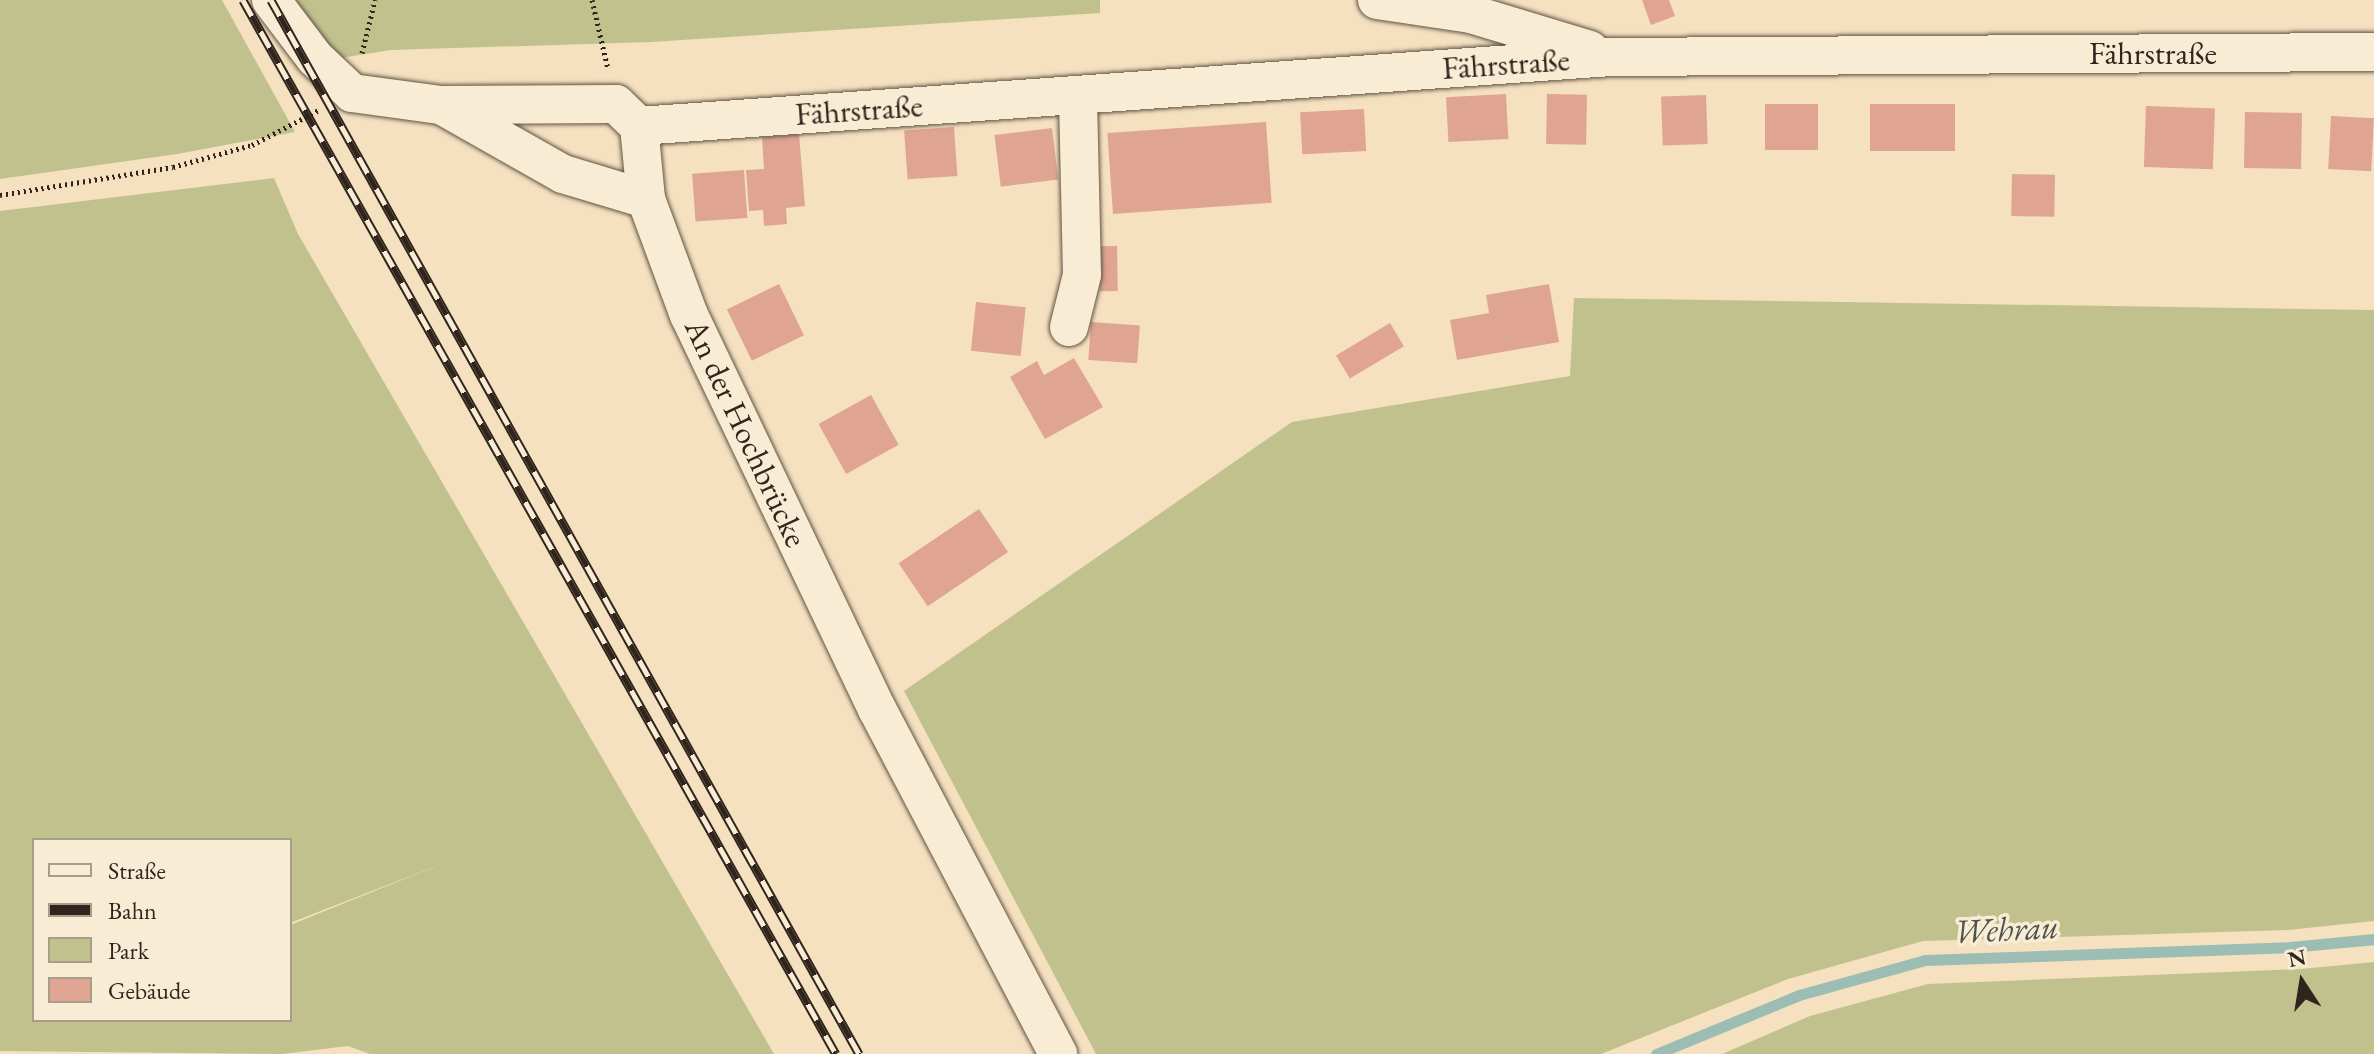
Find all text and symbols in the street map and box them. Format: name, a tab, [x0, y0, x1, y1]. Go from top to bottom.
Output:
street label: Fährstraße	[2089, 34, 2217, 72]
street label: Fährstraße	[1441, 40, 1571, 88]
street label: Fährstraße	[794, 86, 924, 134]
street label: An der Hochbrücke	[676, 313, 816, 553]
legend	[32, 838, 292, 1022]
text: Straße	[108, 855, 166, 886]
text: Bahn	[108, 895, 157, 926]
water label: Wehrau	[1953, 906, 2059, 952]
text: Park	[108, 935, 149, 966]
north arrow	[2262, 942, 2342, 1022]
text: N	[2285, 942, 2309, 974]
text: Gebäude	[108, 975, 190, 1006]

